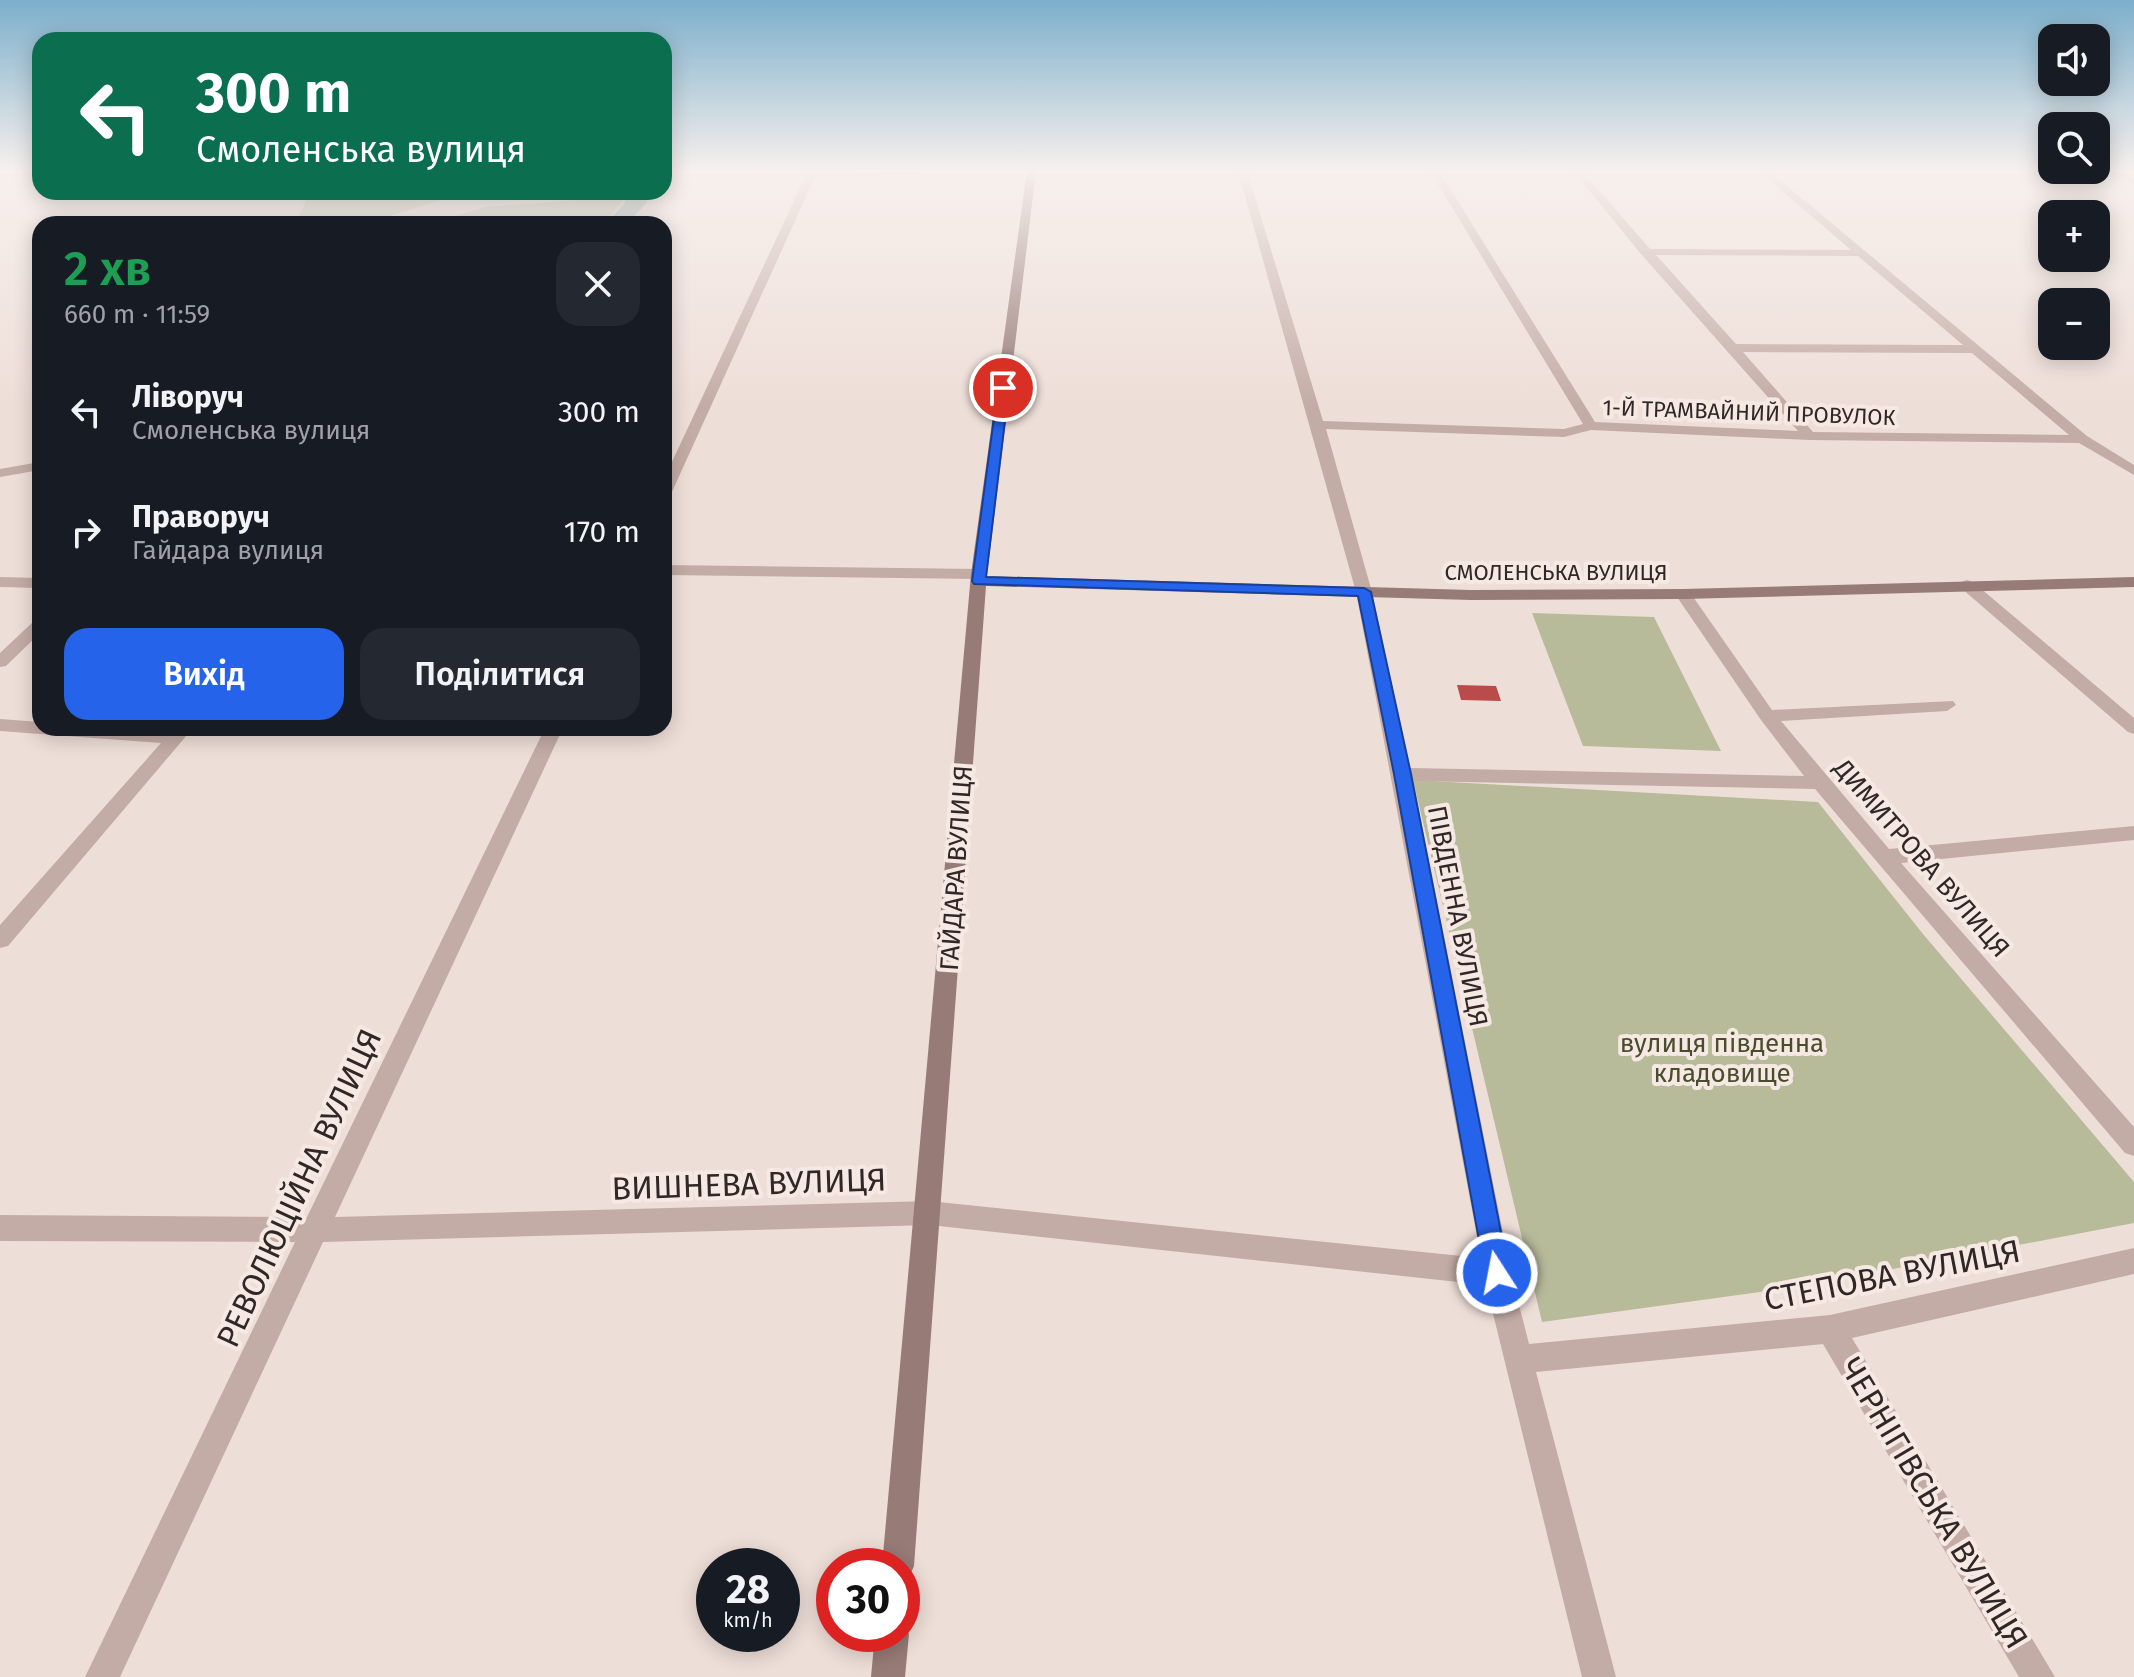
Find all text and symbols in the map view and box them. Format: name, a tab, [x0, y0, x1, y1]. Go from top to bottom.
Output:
map controls	[2038, 24, 2110, 360]
button: sound	[2038, 24, 2110, 96]
text: 300 m	[196, 60, 351, 127]
icon: left	[64, 64, 168, 168]
button: search	[2038, 112, 2110, 184]
text: Смоленська вулиця	[196, 128, 526, 172]
button: +	[2038, 200, 2110, 272]
text: 2 хв	[64, 240, 151, 298]
button: close	[556, 242, 640, 326]
button: −	[2038, 288, 2110, 360]
text: 660 m · 11:59	[64, 299, 210, 330]
pin	[969, 354, 1037, 422]
icon: arrive	[981, 366, 1025, 410]
text: Ліворуч	[132, 379, 244, 415]
icon: left	[64, 390, 108, 434]
text: 300 m	[558, 394, 640, 430]
street label: 1-Й ТРАМВАЙНИЙ ПРОВУЛОК	[1602, 394, 1896, 431]
text: Смоленська вулиця	[132, 415, 370, 446]
text: Праворуч	[132, 499, 270, 535]
icon: right	[64, 510, 108, 554]
text: 170 m	[564, 514, 640, 550]
text: Гайдара вулиця	[132, 535, 324, 566]
street label: СМОЛЕНСЬКА ВУЛИЦЯ	[1444, 559, 1668, 586]
button: Вихід	[64, 628, 344, 720]
button: Поділитися	[360, 628, 640, 720]
street label: ДИМИТРОВА ВУЛИЦЯ	[1827, 752, 2016, 964]
street label: ГАЙДАРА ВУЛИЦЯ	[934, 764, 979, 972]
street label: ПІВДЕННА ВУЛИЦЯ	[1421, 803, 1494, 1029]
street label: РЕВОЛЮЦІЙНА ВУЛИЦЯ	[209, 1023, 389, 1353]
park label: вулиця південна кладовище	[1620, 1028, 1824, 1089]
street label: ВИШНЕВА ВУЛИЦЯ	[611, 1160, 887, 1208]
position arrow	[1455, 1231, 1539, 1315]
street label: СТЕПОВА ВУЛИЦЯ	[1761, 1232, 2023, 1318]
street label: ЧЕРНІГІВСЬКА ВУЛИЦЯ	[1832, 1351, 2036, 1655]
speed limit sign: 30	[816, 1548, 920, 1652]
text: 28	[726, 1566, 770, 1614]
text: km/h	[723, 1608, 773, 1632]

